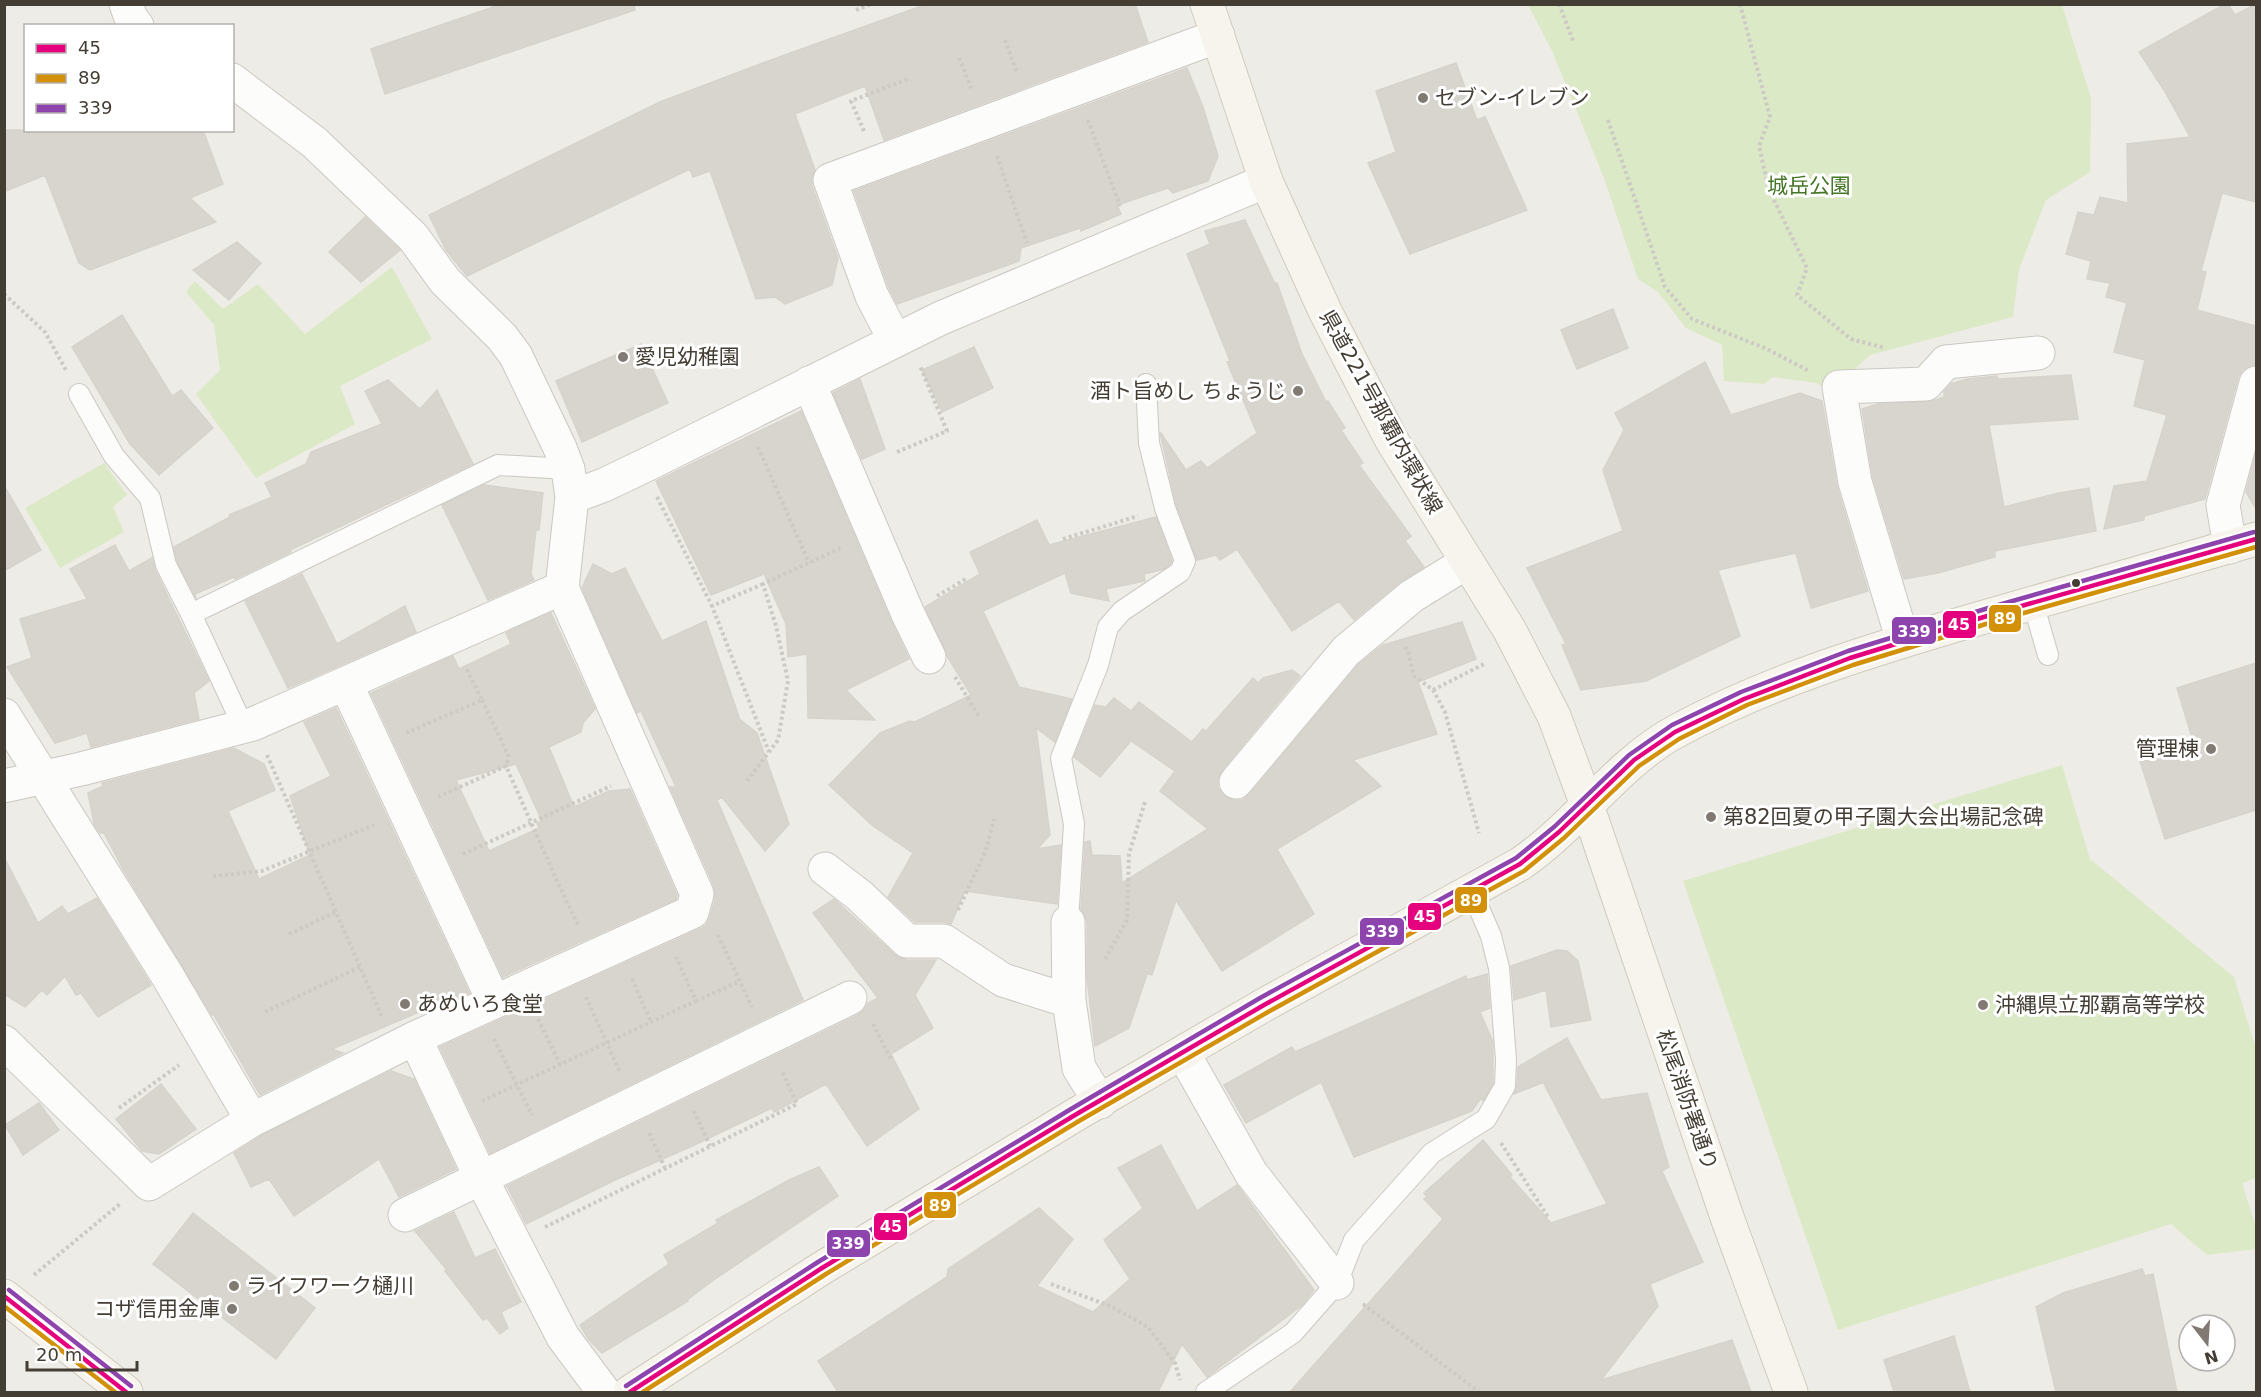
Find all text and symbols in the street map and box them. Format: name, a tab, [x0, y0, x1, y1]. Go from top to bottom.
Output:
legend	[24, 24, 234, 132]
text: 45	[78, 37, 101, 58]
text: 89	[78, 67, 101, 88]
place label: セブン-イレブン	[1435, 86, 1590, 110]
marker: セブン-イレブン	[1416, 91, 1430, 105]
text: 339	[78, 97, 112, 118]
park label: 城岳公園	[1767, 174, 1851, 198]
street label: 県道221号那覇内環状線	[1315, 306, 1447, 518]
place label: 愛児幼稚園	[635, 345, 740, 369]
marker: 愛児幼稚園	[616, 350, 630, 364]
place label: 酒ト旨めし ちょうじ	[1090, 379, 1286, 403]
marker: 酒ト旨めし ちょうじ	[1291, 384, 1305, 398]
unlabelled marker	[2070, 577, 2082, 589]
line badge: 89	[1988, 604, 2022, 633]
text: 89	[1994, 609, 2016, 628]
line badge: 45	[1942, 610, 1977, 639]
text: 45	[1948, 615, 1970, 634]
line badge: 339	[1891, 616, 1937, 645]
text: 339	[1897, 622, 1931, 641]
place label: 管理棟	[2136, 737, 2199, 761]
marker: 管理棟	[2204, 742, 2218, 756]
place label: 第82回夏の甲子園大会出場記念碑	[1723, 805, 2044, 829]
marker: 第82回夏の甲子園大会出場記念碑	[1704, 810, 1718, 824]
line badge: 89	[1454, 886, 1488, 914]
text: 89	[1460, 891, 1482, 910]
line badge: 45	[1407, 902, 1442, 931]
text: 45	[1414, 907, 1436, 926]
line badge: 339	[1359, 917, 1405, 946]
text: 339	[1365, 922, 1399, 941]
place label: あめいろ食堂	[417, 992, 543, 1016]
place label: 沖縄県立那覇高等学校	[1995, 993, 2205, 1017]
marker: あめいろ食堂	[398, 997, 412, 1011]
marker: 沖縄県立那覇高等学校	[1976, 998, 1990, 1012]
street label: 松尾消防署通り	[1652, 1027, 1722, 1173]
line badge: 89	[923, 1191, 957, 1219]
text: 89	[929, 1196, 951, 1215]
line badge: 45	[873, 1212, 908, 1241]
text: 45	[880, 1217, 902, 1236]
line badge: 339	[826, 1229, 871, 1258]
text: 339	[831, 1234, 865, 1253]
place label: ライフワーク樋川	[246, 1274, 414, 1298]
marker: ライフワーク樋川	[227, 1279, 241, 1293]
place label: コザ信用金庫	[94, 1297, 220, 1321]
marker: コザ信用金庫	[225, 1302, 239, 1316]
north arrow	[2177, 1313, 2237, 1373]
scale bar	[27, 1334, 136, 1372]
text: 20 m	[36, 1344, 82, 1365]
text: N	[2202, 1346, 2220, 1368]

